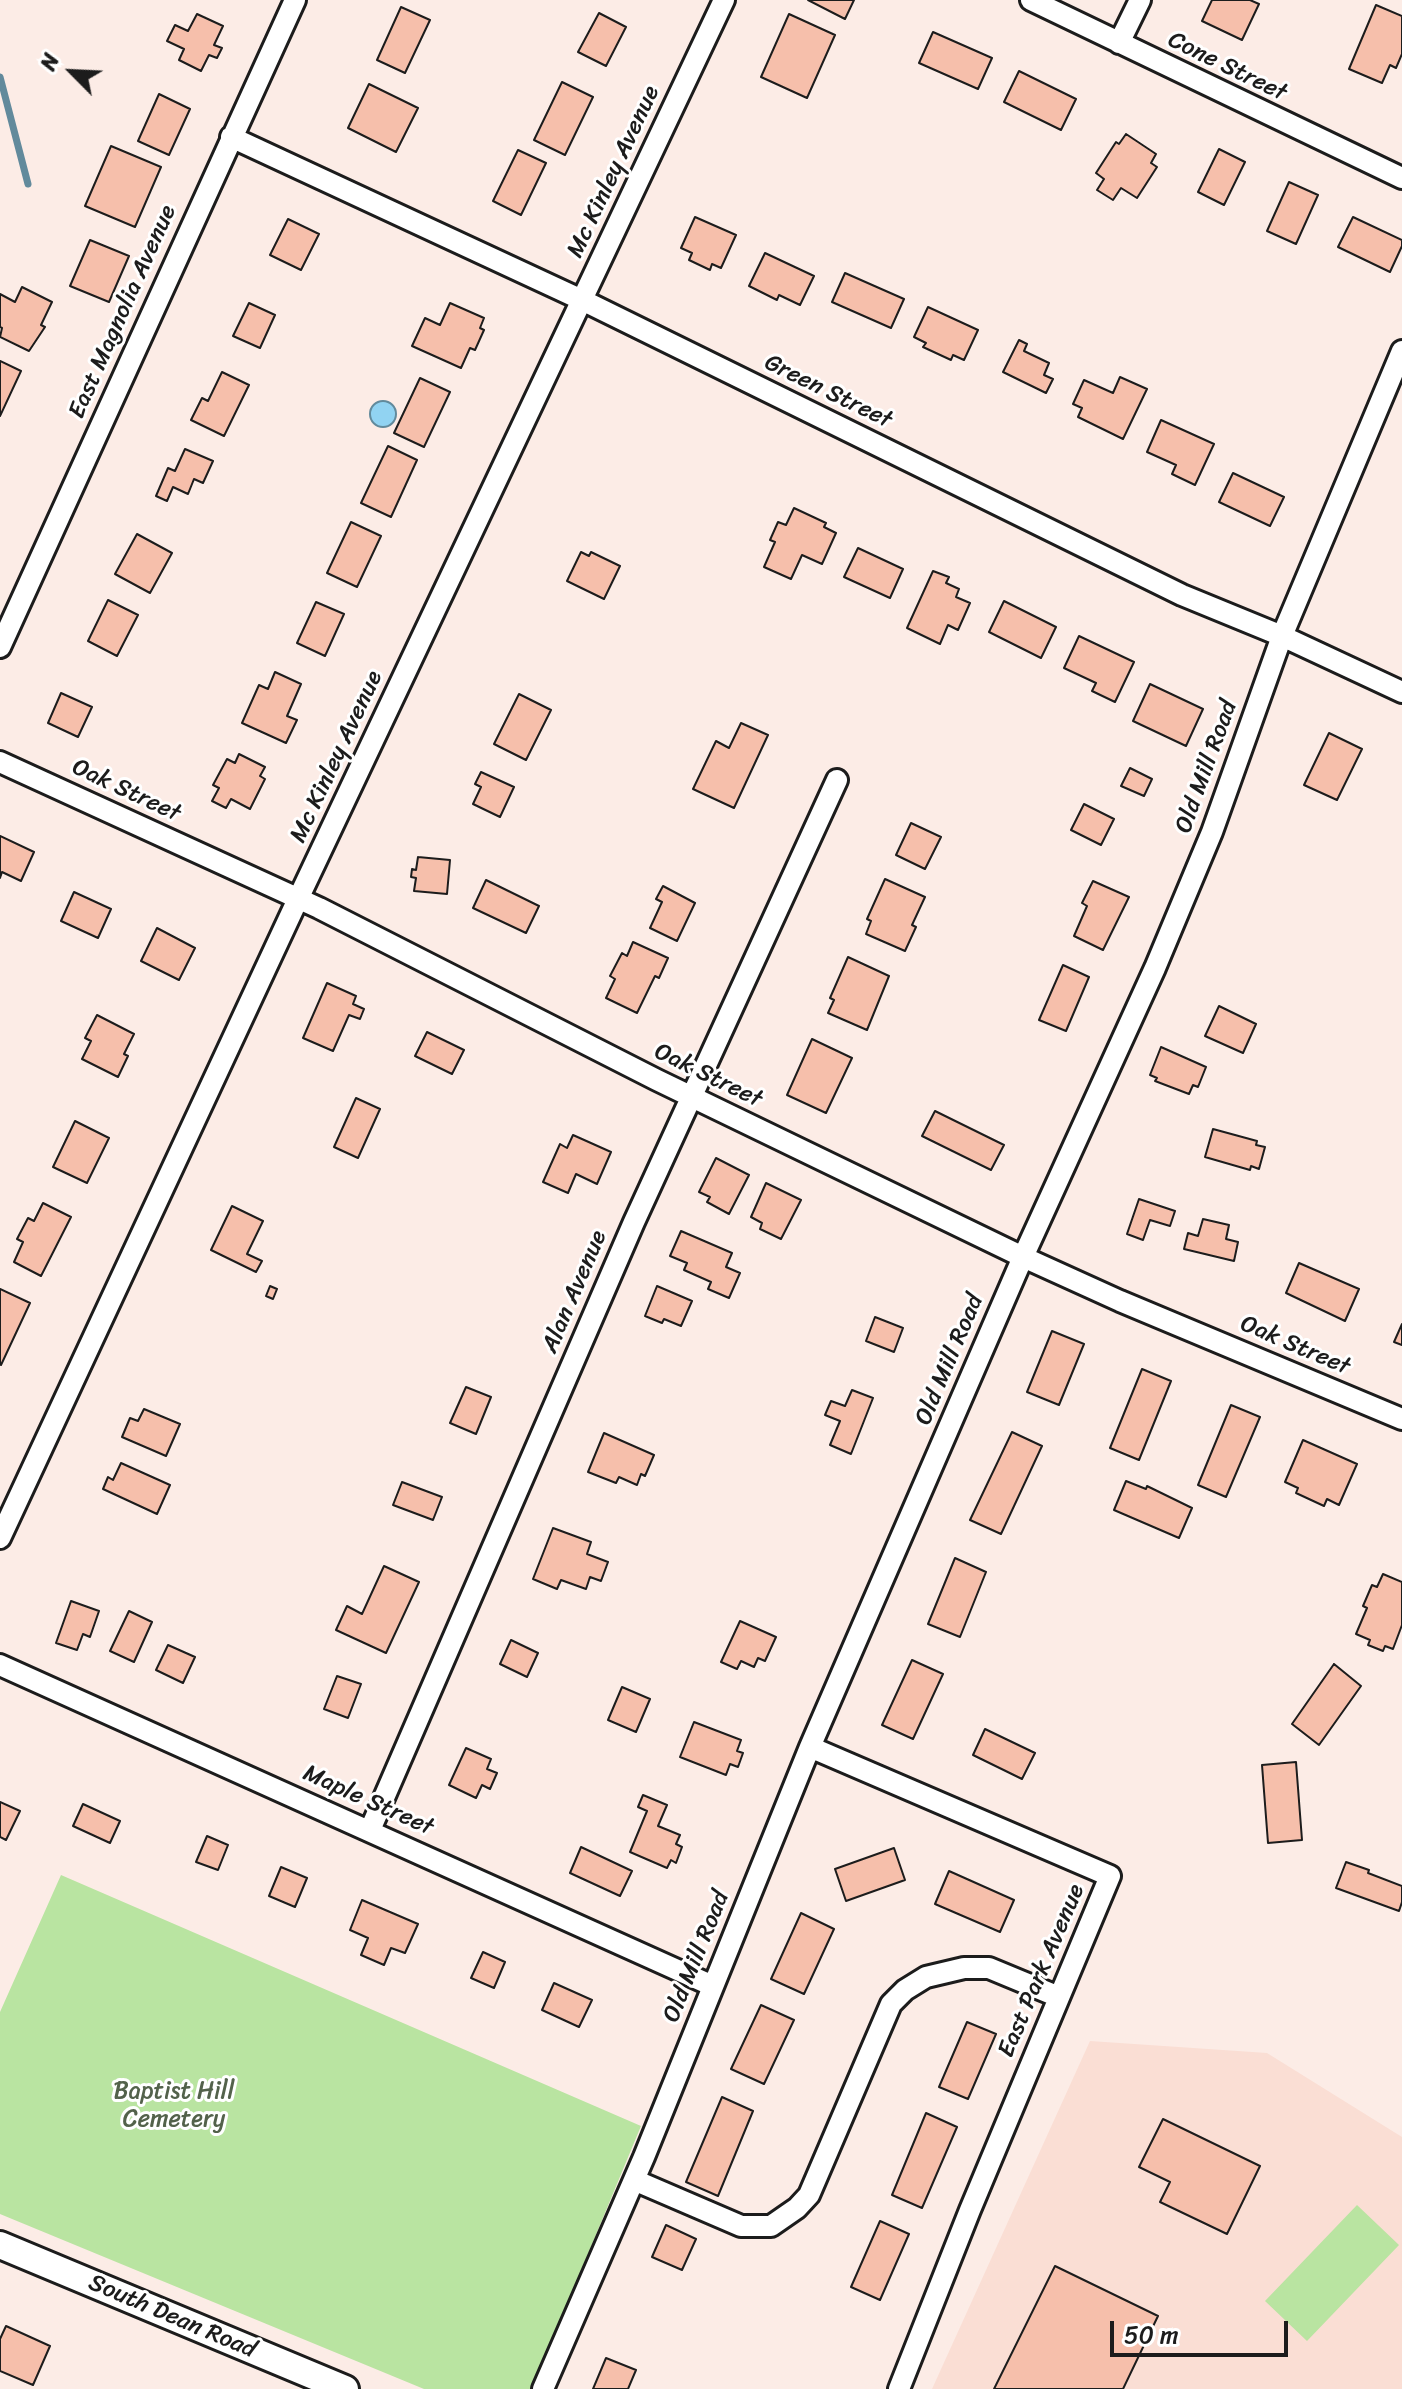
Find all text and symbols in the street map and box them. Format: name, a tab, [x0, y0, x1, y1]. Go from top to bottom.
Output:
street label: Cone Street	[1163, 26, 1291, 108]
north arrow	[32, 32, 112, 112]
text: N	[29, 47, 71, 77]
street label: Mc Kinley Avenue	[562, 82, 666, 262]
street label: East Magnolia Avenue	[63, 201, 183, 423]
street label: Green Street	[759, 349, 897, 435]
street label: Mc Kinley Avenue	[285, 667, 389, 847]
street label: Old Mill Road	[1170, 697, 1244, 837]
street label: Oak Street	[67, 753, 185, 829]
street label: Oak Street	[649, 1038, 767, 1114]
street label: Alan Avenue	[536, 1226, 614, 1358]
street label: Old Mill Road	[910, 1290, 990, 1430]
street label: Oak Street	[1236, 1310, 1354, 1382]
street label: Maple Street	[298, 1759, 438, 1843]
street label: East Park Avenue	[993, 1880, 1091, 2062]
street label: Old Mill Road	[658, 1887, 736, 2027]
park label: Baptist Hill Cemetery	[114, 2078, 234, 2134]
street label: South Dean Road	[84, 2269, 260, 2365]
scale bar	[1114, 2305, 1292, 2355]
text: 50 m	[1124, 2314, 1179, 2356]

